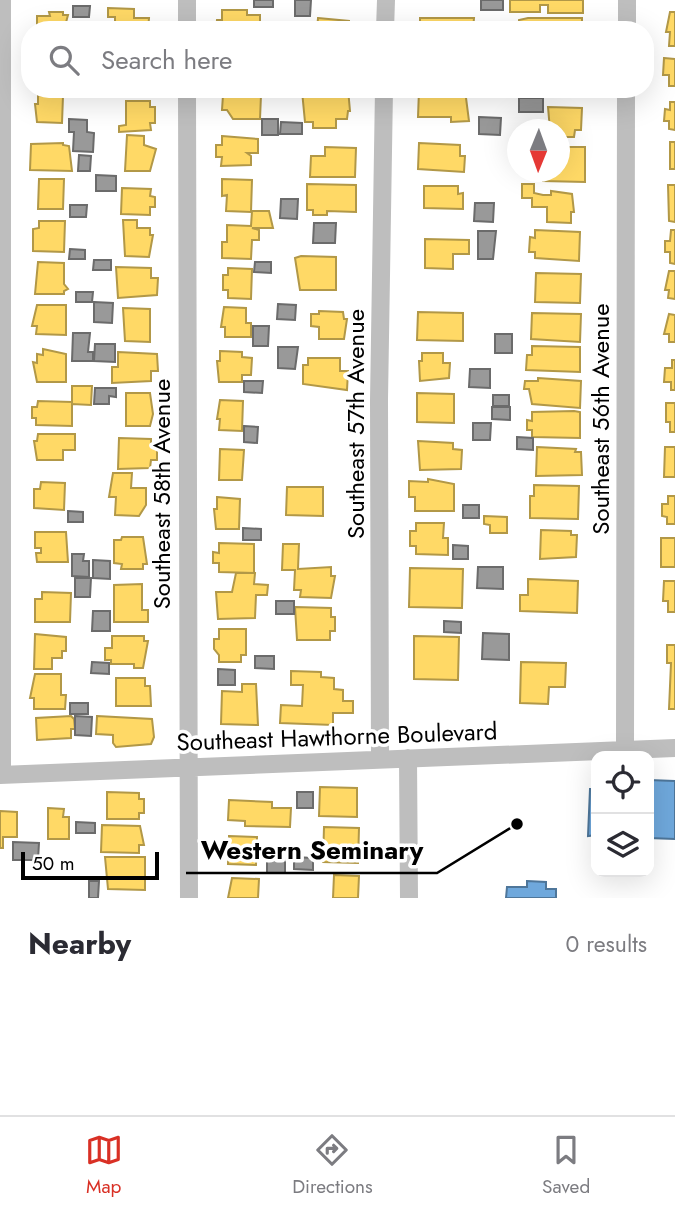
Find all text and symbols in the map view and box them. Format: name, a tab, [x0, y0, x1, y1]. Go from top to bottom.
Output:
search box	[21, 21, 654, 98]
icon: search	[45, 41, 83, 79]
text: Search here	[101, 41, 233, 79]
north arrow	[507, 119, 570, 182]
street label: Southeast 56th Avenue	[583, 303, 618, 535]
street label: Southeast 57th Avenue	[338, 309, 373, 539]
street label: Southeast 58th Avenue	[144, 379, 179, 609]
street label: Southeast Hawthorne Boulevard	[176, 713, 498, 760]
map controls	[591, 751, 654, 877]
button: locate	[591, 751, 654, 814]
button: layers	[591, 814, 654, 877]
callout: Western Seminary	[186, 826, 437, 873]
text: Western Seminary	[201, 831, 424, 869]
scale bar	[21, 849, 159, 881]
text: 50 m	[32, 850, 75, 877]
text: Nearby	[28, 922, 131, 965]
text: 0 results	[565, 927, 647, 961]
tab: Map	[85, 1131, 123, 1200]
tab: Directions	[292, 1131, 373, 1200]
tab: Saved	[542, 1131, 590, 1200]

